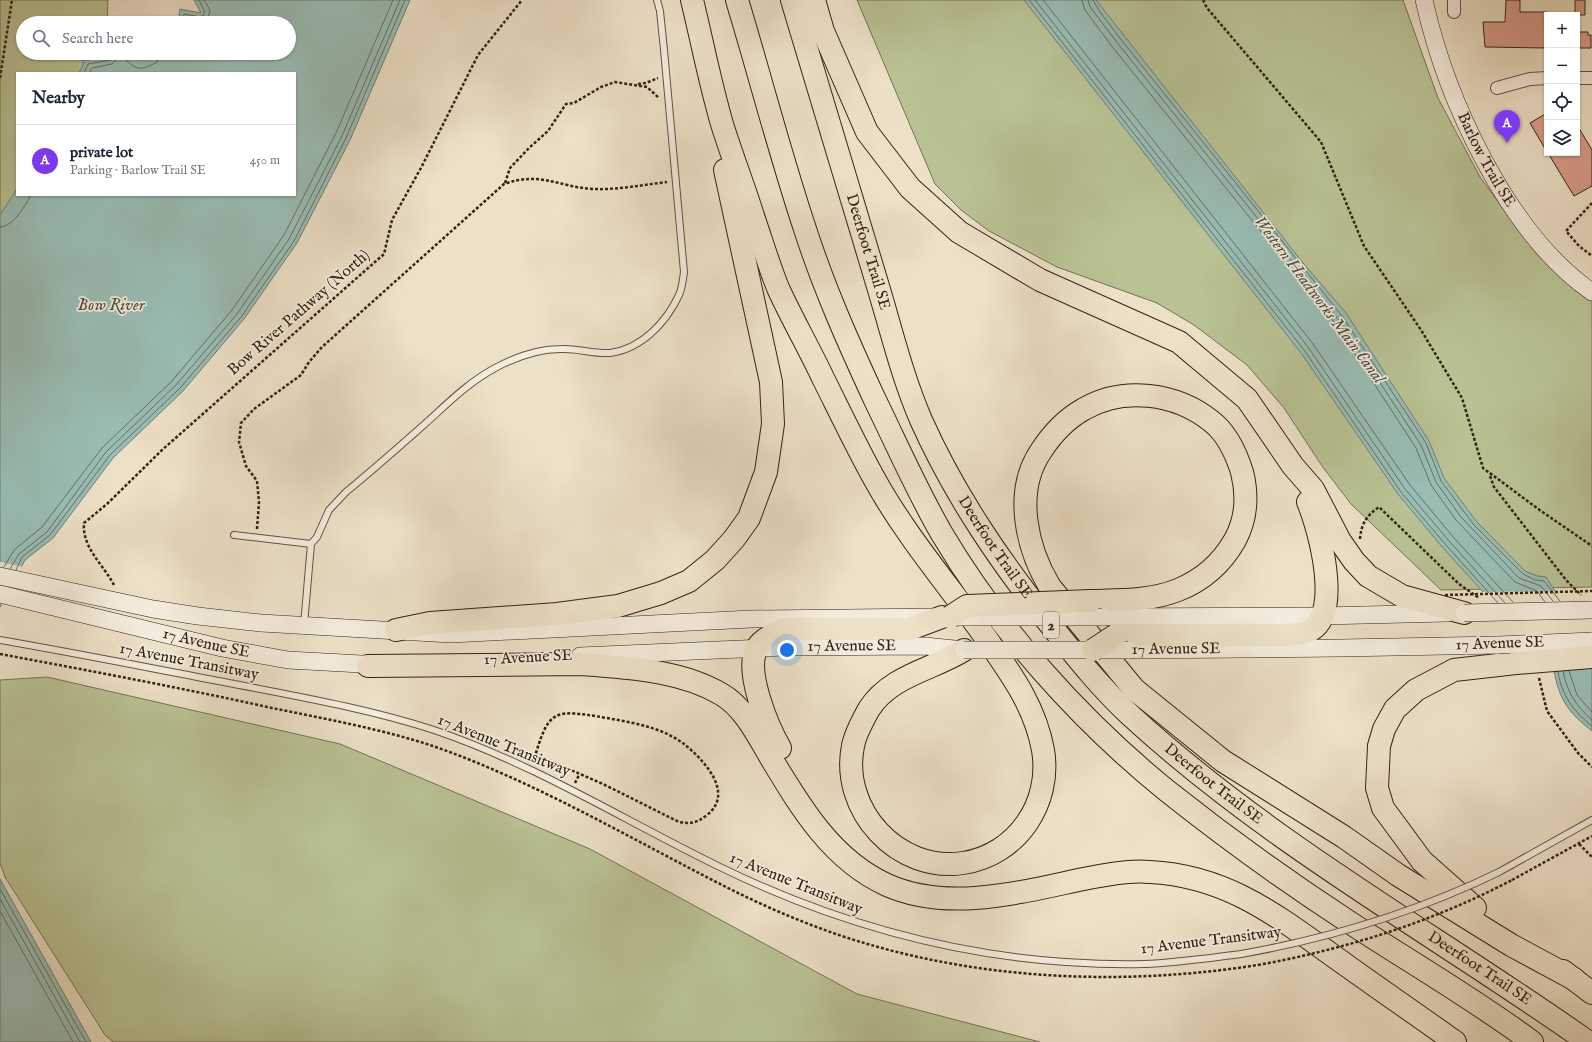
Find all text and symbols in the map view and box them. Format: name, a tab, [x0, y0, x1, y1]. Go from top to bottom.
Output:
map controls	[1544, 12, 1580, 156]
button: +	[1544, 12, 1580, 48]
search box	[16, 16, 296, 60]
icon: search	[30, 27, 52, 49]
text: Search here	[62, 29, 133, 48]
button: −	[1544, 48, 1580, 84]
button: locate	[1544, 84, 1580, 120]
text: Nearby	[32, 88, 85, 109]
street label: Barlow Trail SE	[1452, 109, 1519, 211]
pin: A	[1494, 110, 1520, 143]
button: layers	[1544, 120, 1580, 156]
text: private lot	[70, 143, 133, 162]
text: A	[41, 152, 49, 169]
text: 450 m	[250, 152, 280, 169]
text: Parking · Barlow Trail SE	[70, 162, 206, 179]
street label: Deerfoot Trail SE	[841, 192, 894, 312]
water label: Western Headworks Main Canal	[1249, 212, 1390, 390]
street label: Bow River Pathway (North)	[224, 246, 374, 380]
water label: Bow River	[77, 295, 146, 316]
street label: Deerfoot Trail SE	[953, 492, 1037, 603]
road number: 2	[1043, 612, 1059, 638]
street label: 17 Avenue SE	[161, 624, 251, 663]
street label: 17 Avenue SE	[1455, 632, 1545, 656]
street label: 17 Avenue SE	[807, 636, 896, 657]
street label: 17 Avenue Transitway	[118, 639, 261, 685]
street label: 17 Avenue SE	[1132, 639, 1220, 660]
your location	[777, 640, 797, 660]
street label: 17 Avenue SE	[483, 646, 573, 670]
street label: 17 Avenue Transitway	[435, 710, 573, 782]
street label: Deerfoot Trail SE	[1160, 739, 1266, 829]
street label: 17 Avenue Transitway	[727, 848, 865, 920]
street label: 17 Avenue Transitway	[1140, 922, 1283, 960]
street label: Deerfoot Trail SE	[1424, 927, 1535, 1010]

